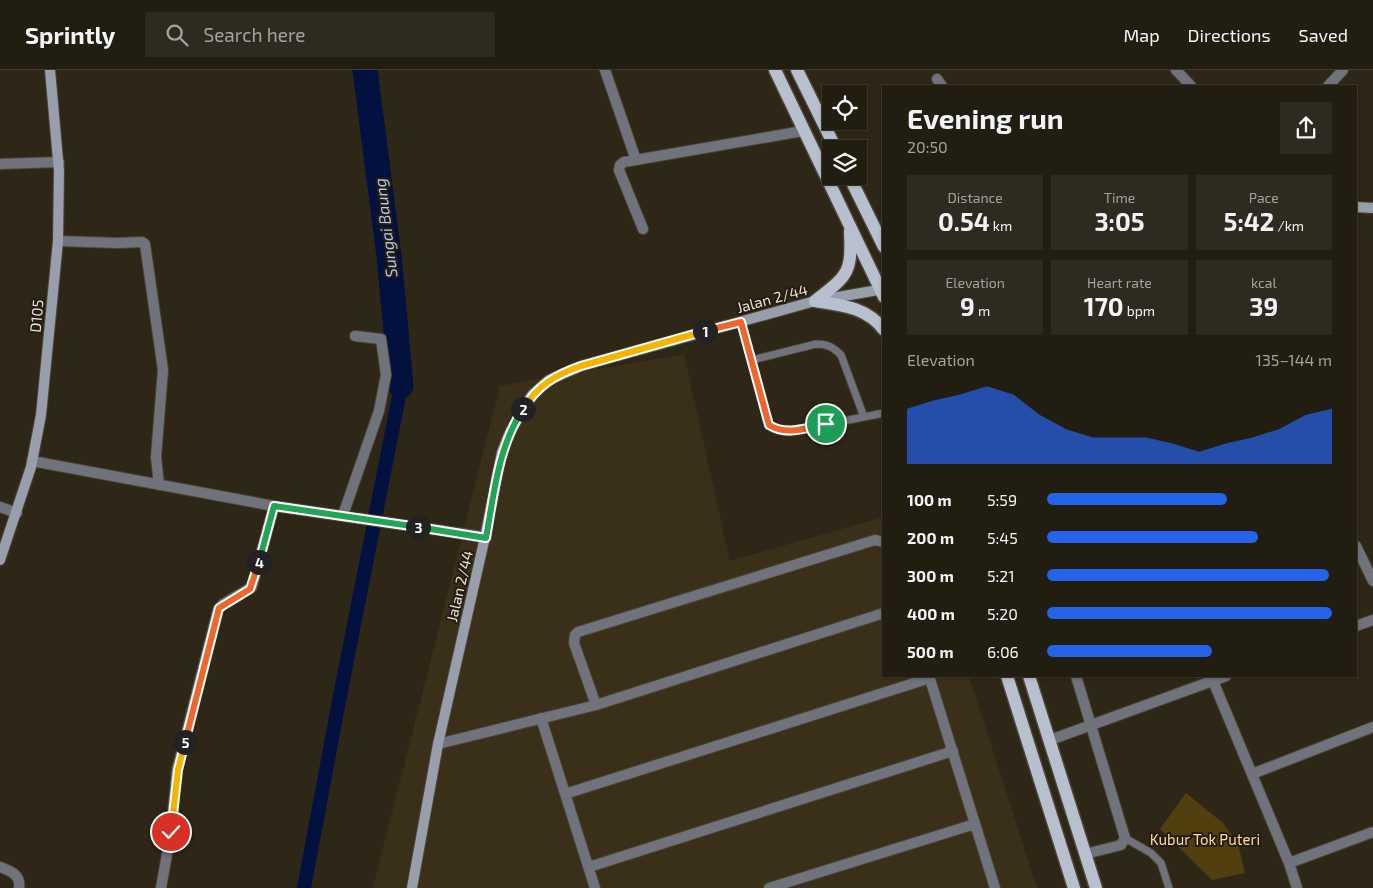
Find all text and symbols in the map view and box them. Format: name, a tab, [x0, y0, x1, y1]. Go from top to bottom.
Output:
search box	[145, 12, 495, 57]
text: Sprintly	[25, 20, 115, 49]
icon: search	[163, 21, 191, 49]
text: Search here	[203, 23, 306, 46]
text: Map	[1123, 24, 1160, 46]
text: Directions	[1188, 24, 1271, 46]
text: Saved	[1299, 24, 1348, 46]
map controls	[822, 85, 867, 185]
button: locate	[822, 85, 867, 130]
text: Evening run	[907, 101, 1064, 135]
button: share	[1280, 102, 1332, 154]
text: 20:50	[907, 137, 948, 156]
button: layers	[822, 140, 867, 185]
water label: Sungai Baung	[369, 177, 401, 279]
text: Distance	[948, 189, 1003, 206]
text: Time	[1104, 189, 1135, 206]
text: Pace	[1249, 189, 1279, 206]
text: 0.54	[938, 206, 990, 236]
text: 3:05	[1094, 206, 1145, 236]
text: 5:42	[1224, 206, 1274, 236]
text: km	[990, 217, 1012, 234]
text: /km	[1274, 217, 1304, 234]
text: Elevation	[945, 274, 1005, 291]
text: Heart rate	[1087, 274, 1152, 291]
text: kcal	[1251, 274, 1277, 291]
street label: Jalan 2/44	[735, 280, 809, 316]
text: 9	[960, 291, 975, 321]
text: 170	[1084, 291, 1124, 321]
text: 39	[1249, 291, 1278, 321]
street label: D105	[26, 299, 46, 333]
text: m	[975, 302, 990, 319]
text: bpm	[1124, 302, 1155, 319]
pin: 1	[692, 318, 718, 344]
text: 1	[702, 323, 709, 340]
text: Elevation	[907, 350, 975, 369]
text: 135–144 m	[1256, 350, 1332, 369]
pin: 2	[510, 396, 536, 422]
text: 2	[519, 401, 528, 418]
pin	[805, 403, 847, 445]
icon: arrive	[812, 410, 840, 438]
text: 100 m	[907, 490, 952, 509]
text: 5:59	[987, 490, 1017, 509]
pin: 3	[406, 514, 430, 540]
text: 3	[415, 519, 422, 536]
text: 200 m	[907, 528, 954, 547]
text: 5:45	[987, 528, 1018, 547]
street label: Jalan 2/44	[442, 549, 476, 623]
pin: 4	[246, 550, 272, 574]
text: 4	[255, 554, 264, 571]
text: 300 m	[907, 566, 954, 585]
text: 5:21	[987, 566, 1015, 585]
text: 400 m	[907, 604, 955, 623]
text: 5:20	[987, 604, 1018, 623]
text: 500 m	[907, 642, 954, 661]
text: 6:06	[987, 642, 1019, 661]
pin: 5	[172, 730, 198, 754]
text: 5	[182, 734, 189, 751]
pin	[150, 811, 192, 853]
icon: check	[157, 818, 185, 846]
park label: Kubur Tok Puteri	[1150, 830, 1260, 848]

